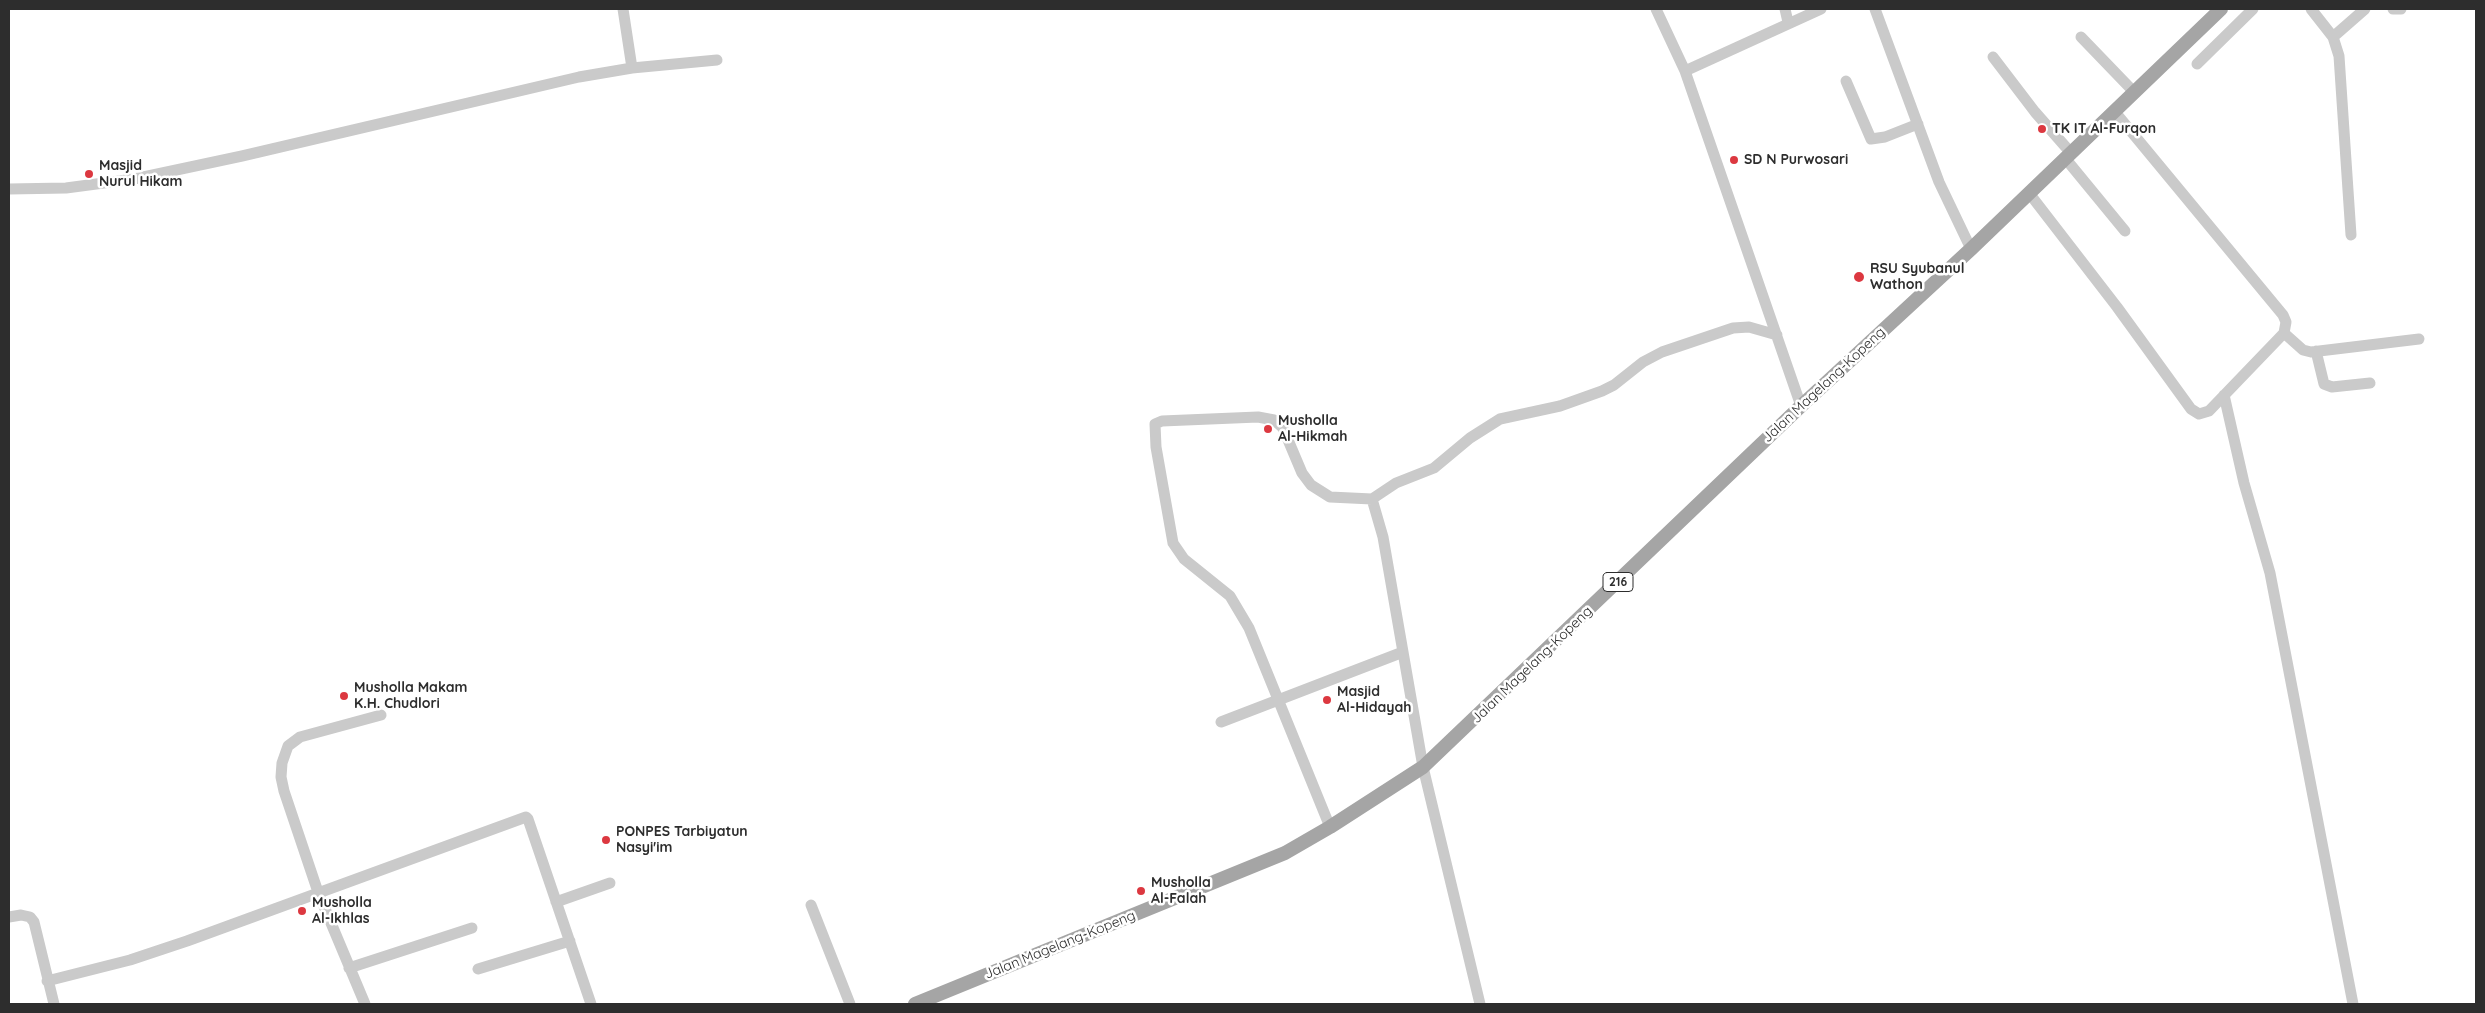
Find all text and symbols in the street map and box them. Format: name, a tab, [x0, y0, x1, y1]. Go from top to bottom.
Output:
place label: TK IT Al-Furqon	[2052, 121, 2156, 137]
marker: TK IT Al-Furqon	[2036, 123, 2048, 135]
place label: SD N Purwosari	[1744, 152, 1848, 168]
marker: SD N Purwosari	[1728, 154, 1740, 166]
place label: Masjid Nurul Hikam	[99, 158, 182, 190]
marker: Masjid Nurul Hikam	[83, 168, 95, 180]
place label: RSU Syubanul Wathon	[1870, 261, 1964, 294]
marker: RSU Syubanul Wathon	[1852, 270, 1866, 284]
street label: Jalan Magelang-Kopeng	[1759, 324, 1889, 446]
place label: Musholla Al-Hikmah	[1278, 413, 1348, 446]
marker: Musholla Al-Hikmah	[1262, 423, 1274, 435]
road number: 216	[1603, 572, 1633, 592]
street label: Jalan Magelang-Kopeng	[1468, 603, 1596, 727]
place label: Musholla Makam K.H. Chudlori	[354, 680, 468, 712]
place label: Masjid Al-Hidayah	[1337, 684, 1411, 716]
marker: Musholla Makam K.H. Chudlori	[338, 690, 350, 702]
marker: Masjid Al-Hidayah	[1321, 694, 1333, 706]
place label: PONPES Tarbiyatun Nasyi'im	[616, 824, 748, 856]
marker: PONPES Tarbiyatun Nasyi'im	[600, 834, 612, 846]
place label: Musholla Al-Falah	[1151, 875, 1211, 908]
marker: Musholla Al-Falah	[1135, 885, 1147, 897]
place label: Musholla Al-Ikhlas	[312, 895, 372, 928]
marker: Musholla Al-Ikhlas	[296, 905, 308, 917]
street label: Jalan Magelang-Kopeng	[982, 907, 1138, 983]

